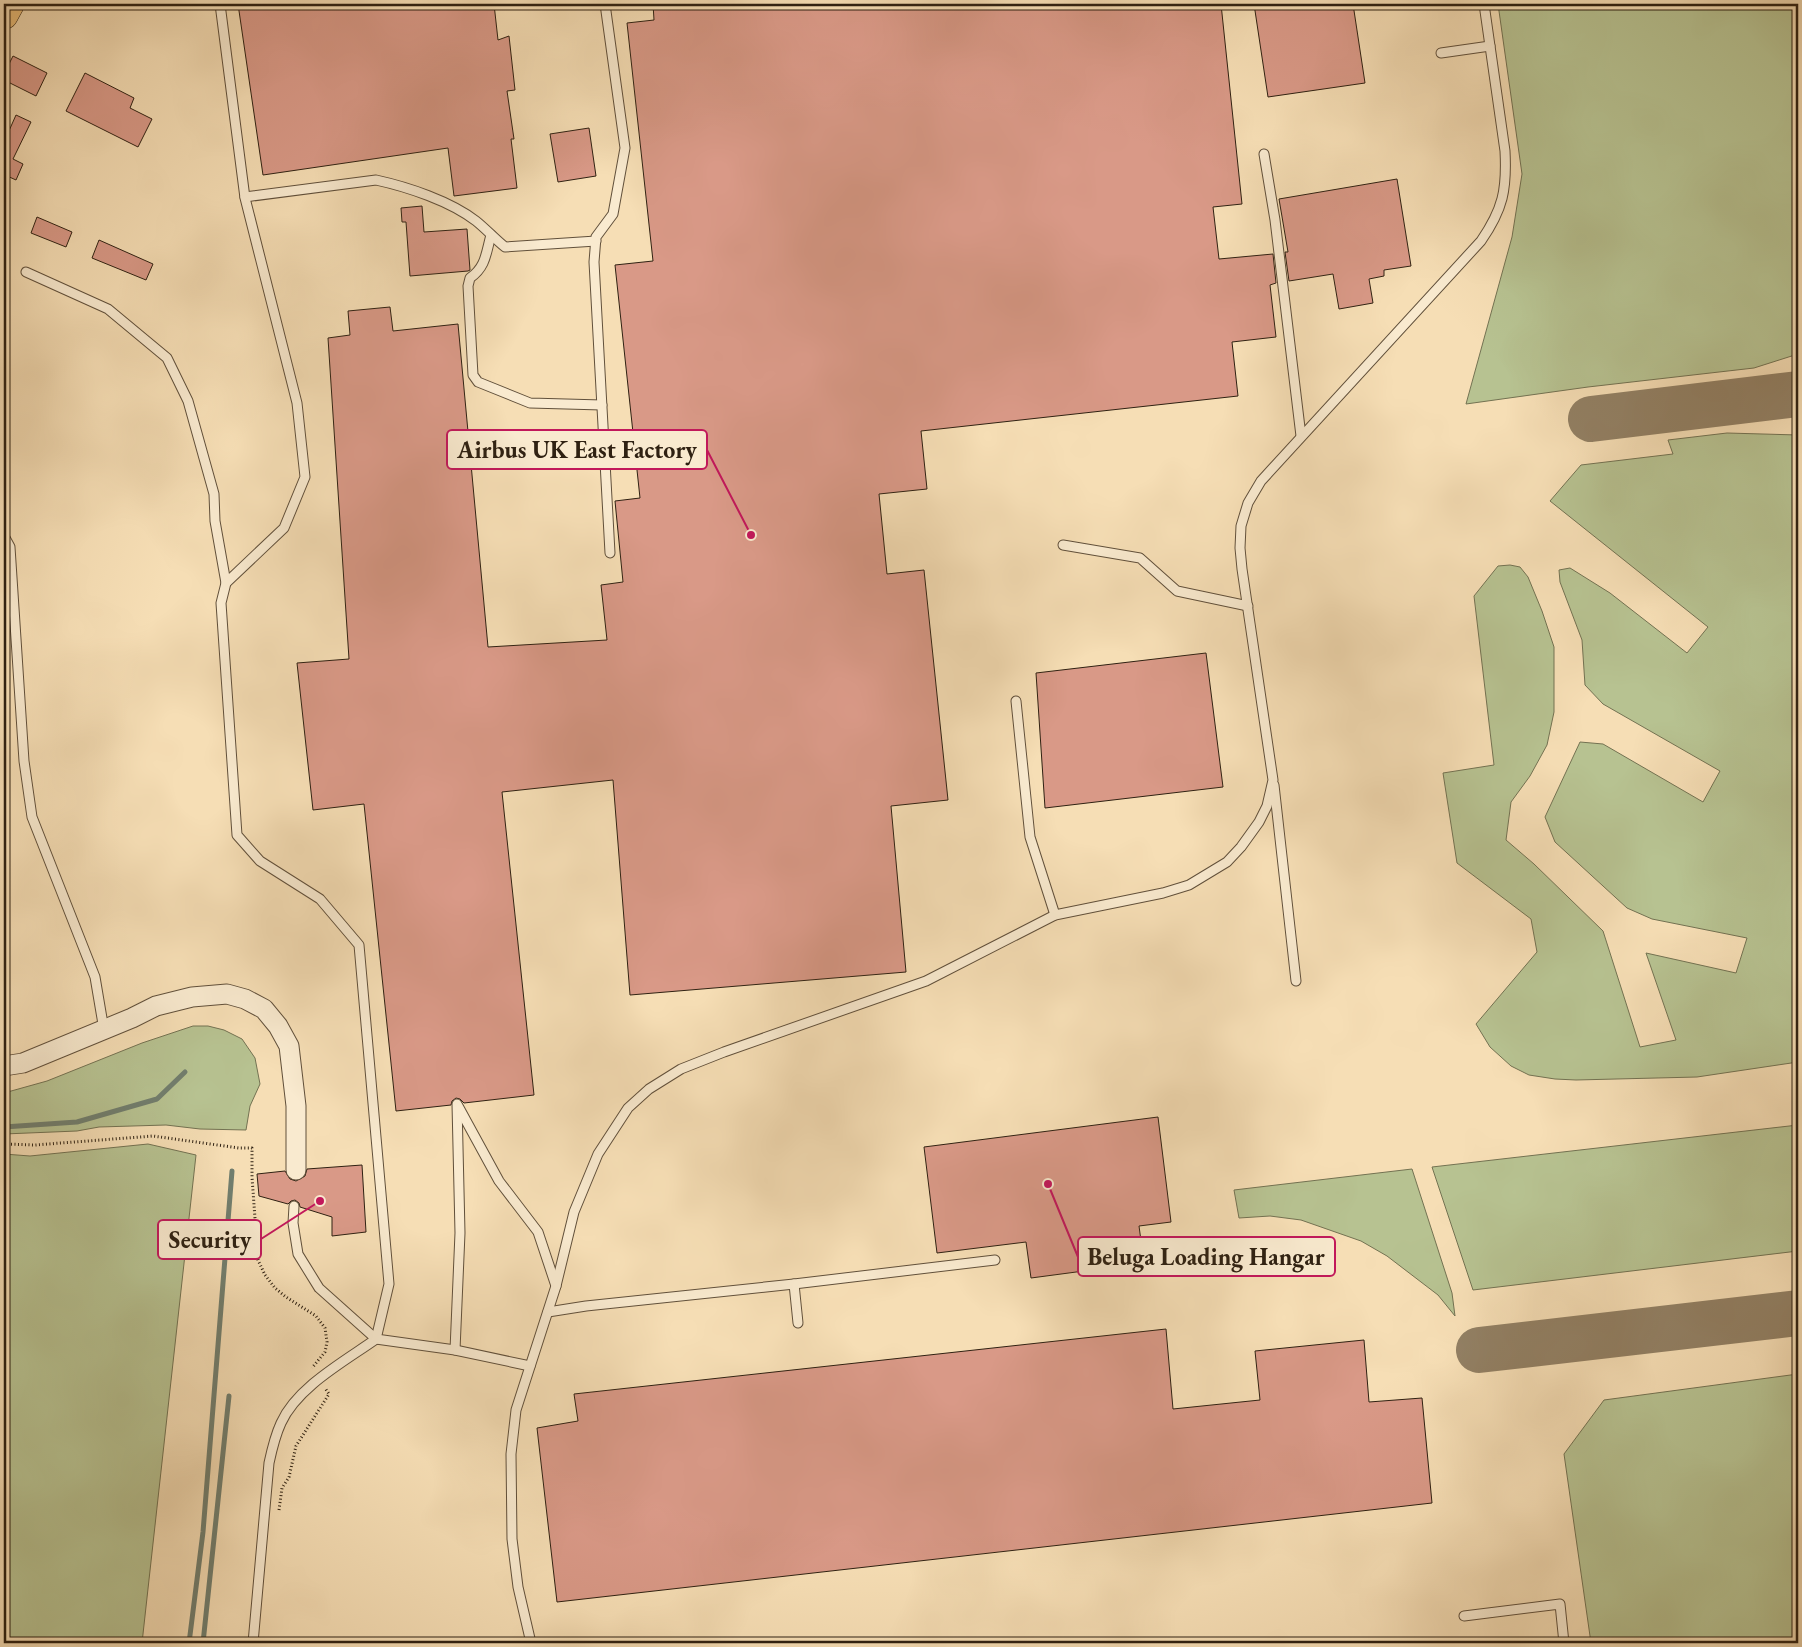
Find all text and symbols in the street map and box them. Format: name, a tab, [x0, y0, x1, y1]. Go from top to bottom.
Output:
callout: Airbus UK East Factory	[447, 430, 707, 469]
text: Airbus UK East Factory	[456, 434, 697, 466]
callout: Security	[158, 1220, 261, 1259]
text: Security	[169, 1224, 252, 1256]
callout: Beluga Loading Hangar	[1078, 1237, 1335, 1276]
text: Beluga Loading Hangar	[1087, 1241, 1325, 1273]

